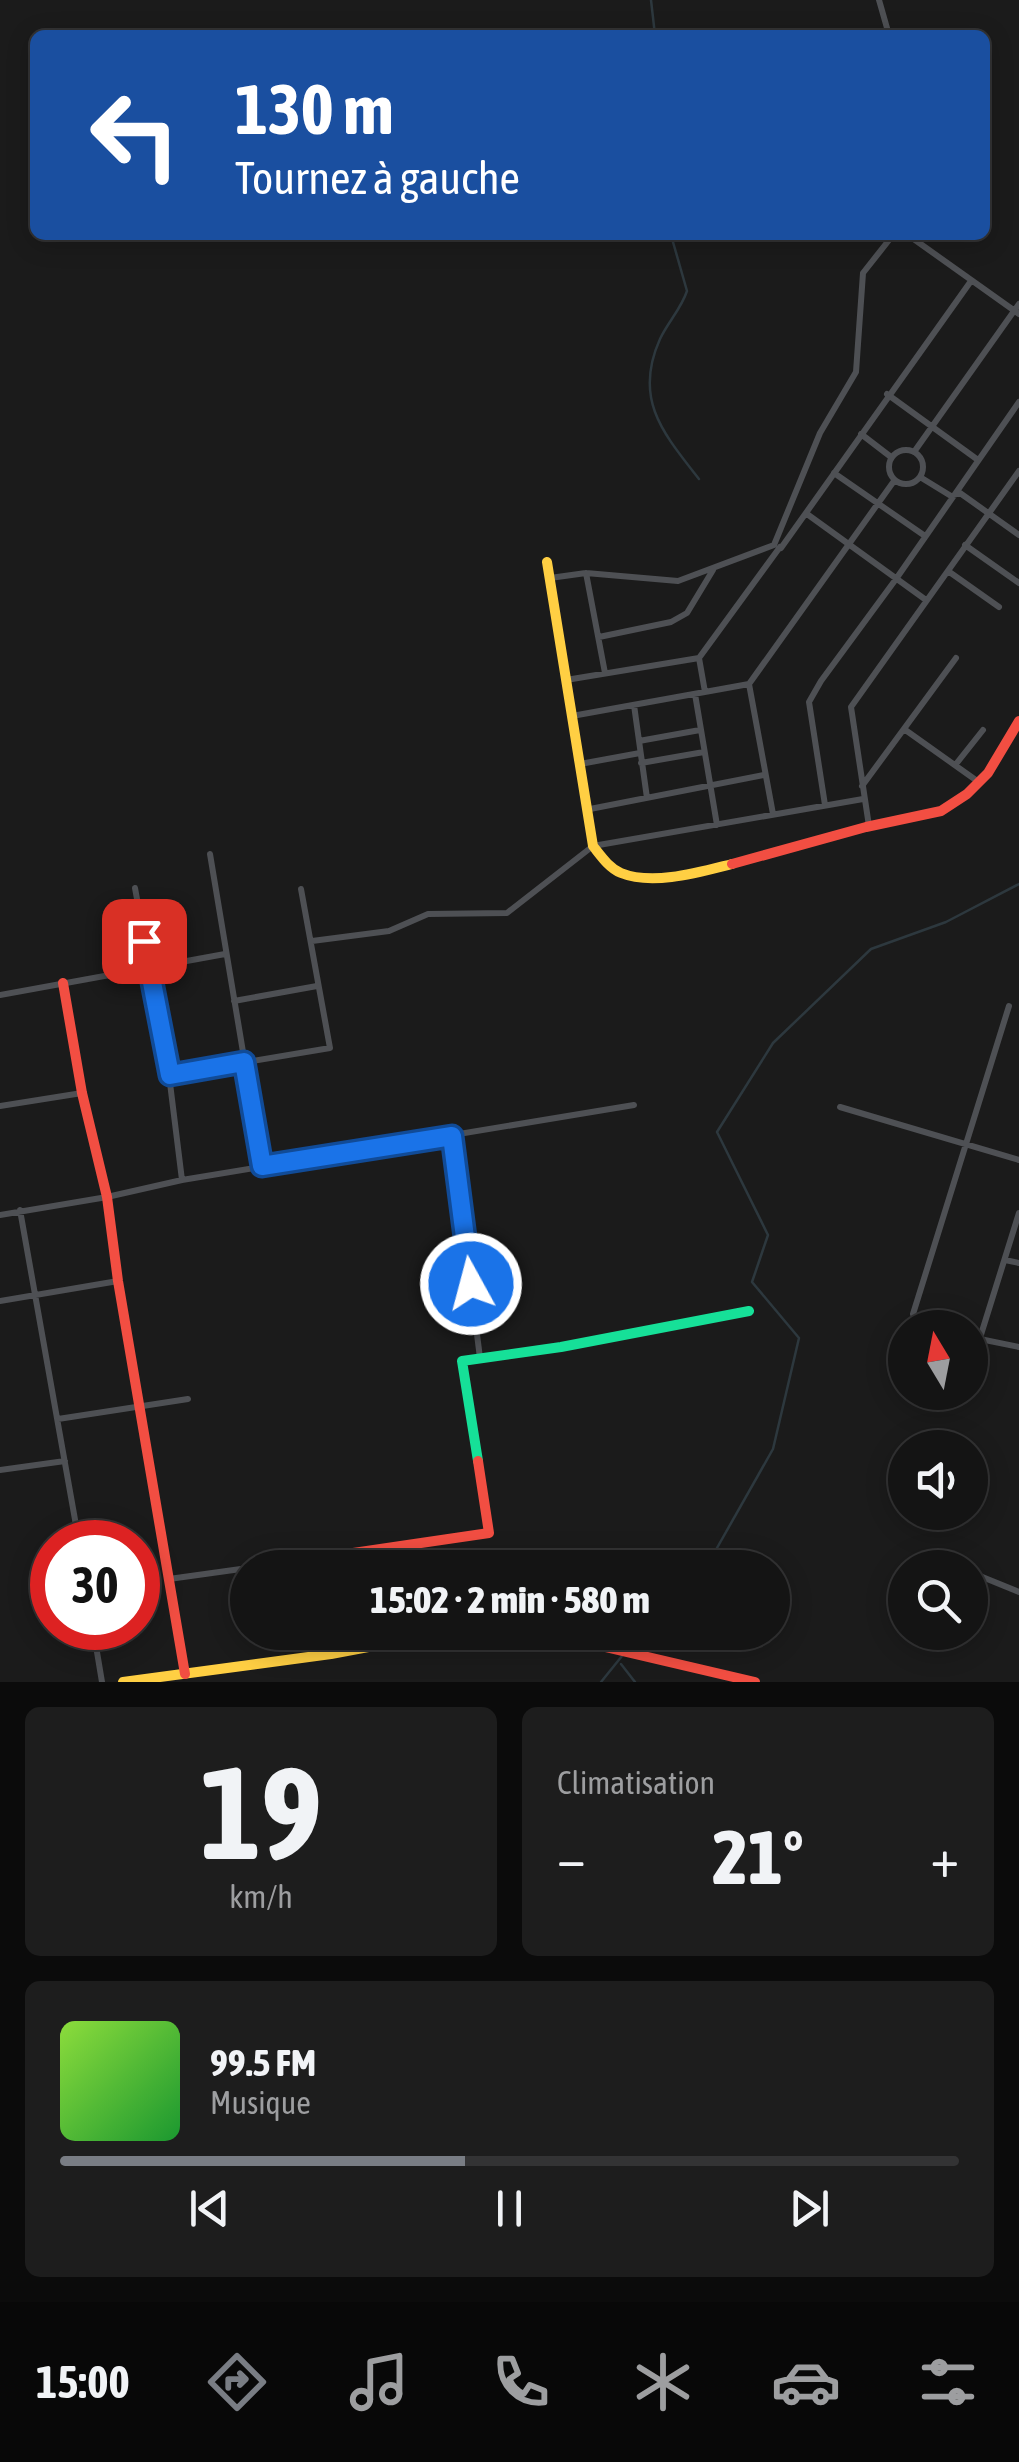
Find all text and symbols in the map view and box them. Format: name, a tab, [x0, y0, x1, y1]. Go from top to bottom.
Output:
text: 130 m	[235, 69, 394, 149]
icon: left	[70, 70, 200, 200]
text: Tournez à gauche	[235, 152, 520, 204]
pin	[102, 899, 187, 984]
icon: arrive	[117, 914, 172, 969]
position arrow	[419, 1232, 523, 1336]
north arrow	[888, 1310, 988, 1410]
map controls	[888, 1310, 988, 1650]
button: sound	[888, 1430, 988, 1530]
speed limit sign: 30	[30, 1520, 160, 1650]
button: search	[888, 1550, 988, 1650]
text: 15:02 · 2 min · 580 m	[370, 1578, 650, 1621]
text: 19	[200, 1738, 322, 1887]
text: Climatisation	[557, 1764, 715, 1801]
text: 21°	[712, 1814, 804, 1900]
text: −	[557, 1826, 586, 1889]
text: +	[930, 1826, 959, 1889]
text: km/h	[229, 1878, 293, 1915]
text: 99.5 FM	[210, 2041, 316, 2084]
text: Musique	[210, 2084, 311, 2121]
icon: previous	[182, 2181, 237, 2236]
icon: pause	[482, 2181, 537, 2236]
icon: next	[782, 2181, 837, 2236]
icon: directions	[202, 2347, 272, 2417]
icon: music	[344, 2347, 414, 2417]
icon: phone	[486, 2347, 556, 2417]
icon: climate	[628, 2347, 698, 2417]
icon: car	[771, 2347, 841, 2417]
icon: filters	[913, 2347, 983, 2417]
text: 15:00	[36, 2356, 130, 2408]

